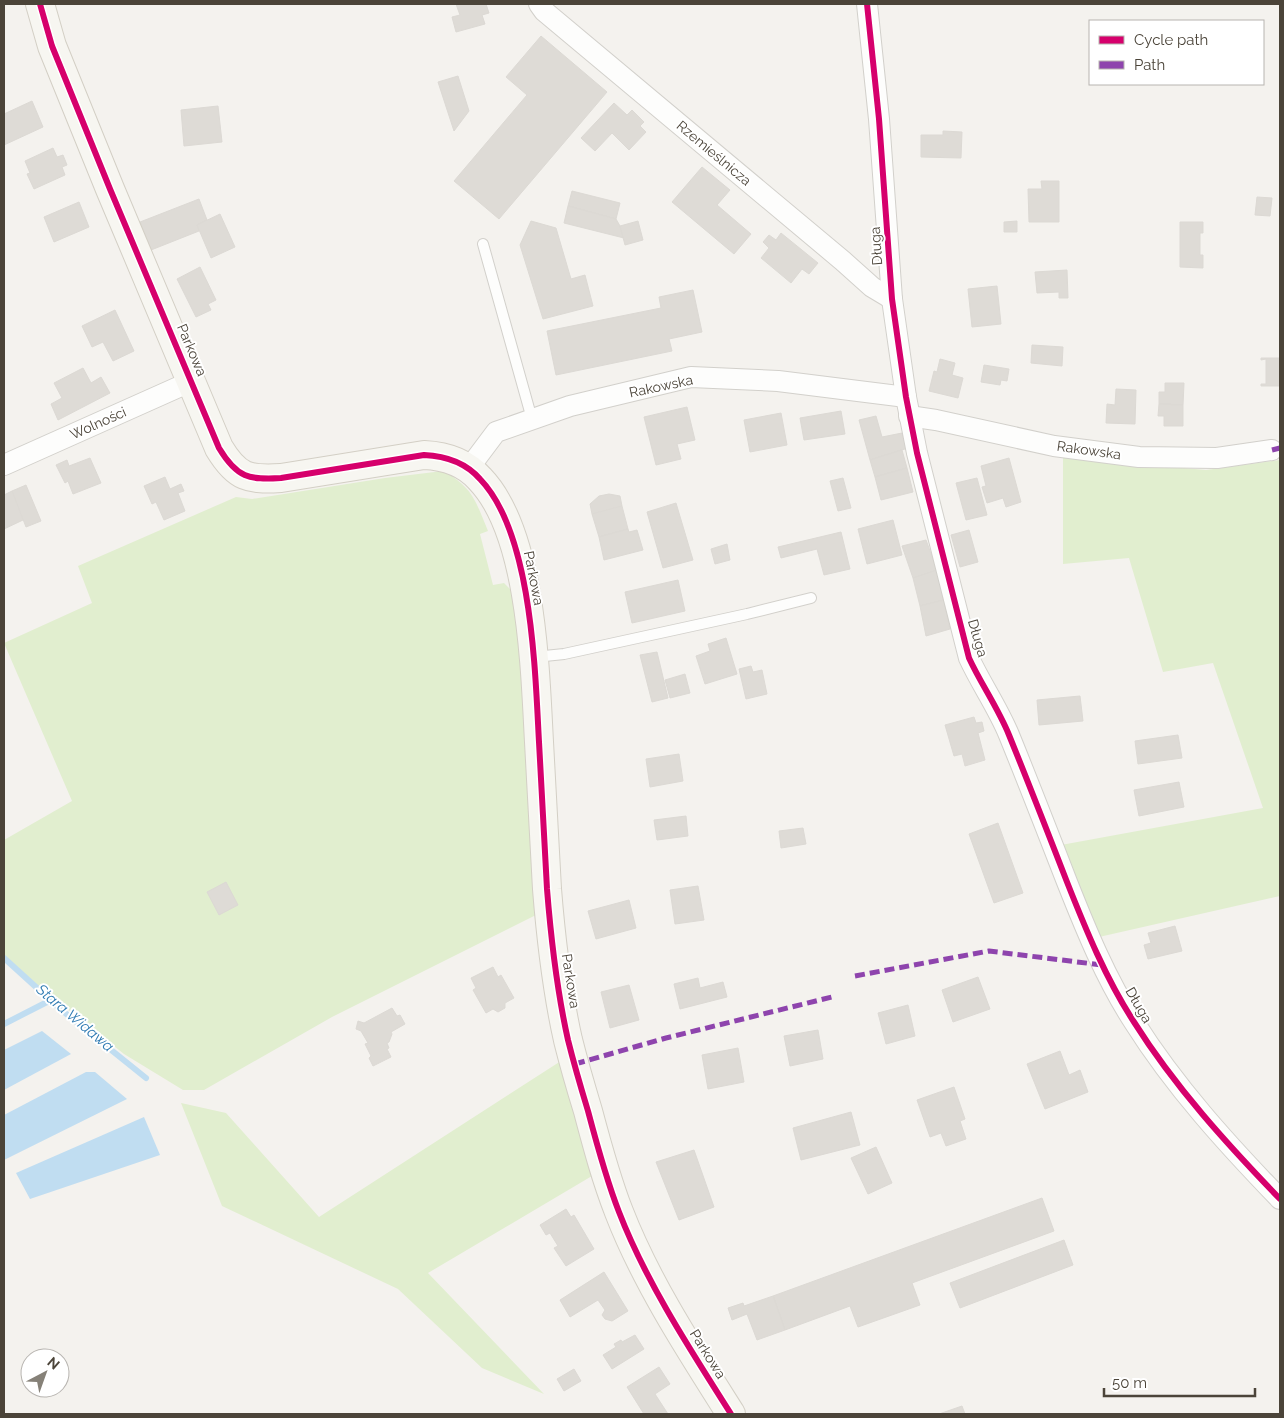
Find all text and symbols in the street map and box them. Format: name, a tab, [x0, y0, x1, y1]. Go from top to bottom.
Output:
legend	[1089, 20, 1264, 85]
text: Cycle path	[1134, 31, 1208, 49]
text: Path	[1134, 56, 1165, 74]
street label: Rzemieślnicza	[674, 117, 754, 189]
street label: Długa	[867, 226, 885, 266]
street label: Parkowa	[174, 322, 210, 378]
street label: Rakowska	[628, 371, 694, 401]
street label: Wolności	[67, 404, 129, 442]
street label: Rakowska	[1056, 438, 1122, 462]
street label: Parkowa	[521, 549, 547, 607]
street label: Długa	[965, 617, 991, 659]
street label: Parkowa	[559, 953, 583, 1009]
water label: Stara Widawa	[32, 980, 117, 1056]
street label: Długa	[1122, 984, 1156, 1026]
street label: Parkowa	[687, 1326, 729, 1382]
north arrow	[20, 1348, 70, 1398]
text: N	[44, 1354, 63, 1373]
scale bar	[1104, 1366, 1255, 1398]
text: 50 m	[1112, 1374, 1147, 1392]

